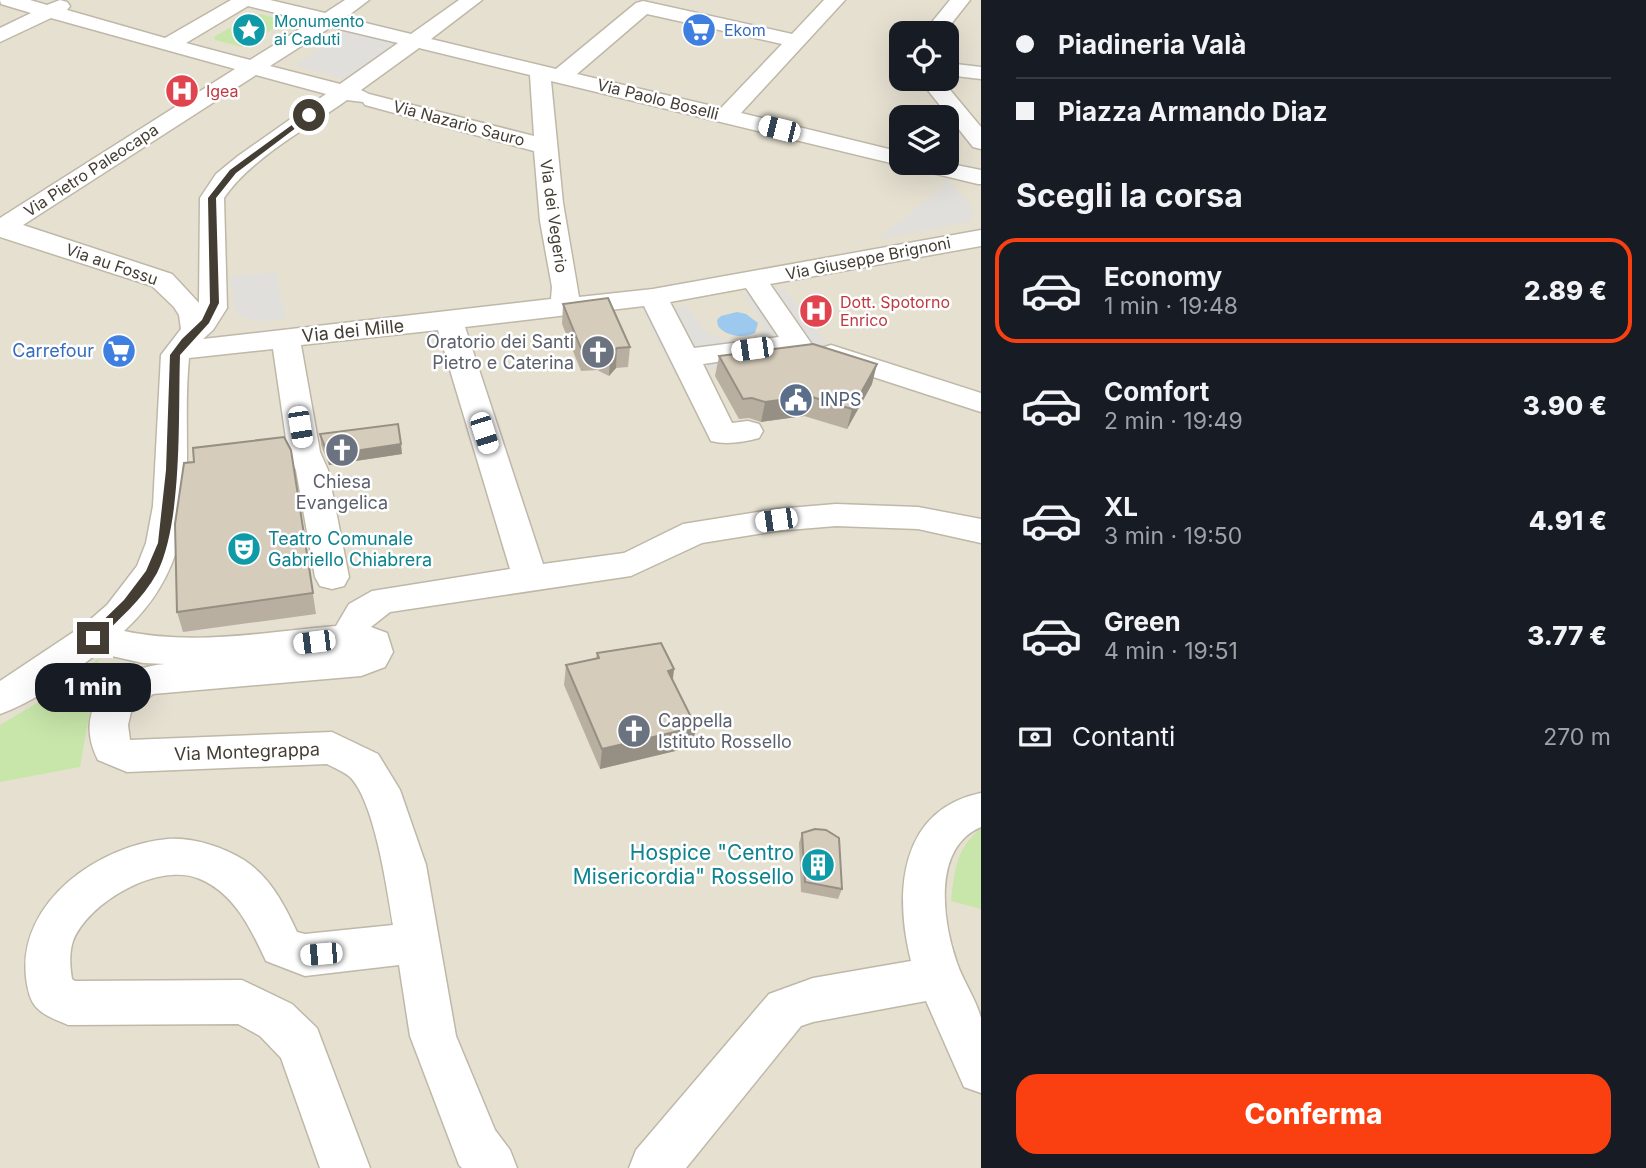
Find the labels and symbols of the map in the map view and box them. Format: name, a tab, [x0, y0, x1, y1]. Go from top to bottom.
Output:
place icon: Monumento ai Caduti	[230, 11, 268, 49]
place label: Monumento ai Caduti	[274, 11, 364, 49]
supermarket icon: Ekom	[680, 11, 718, 49]
place label: Ekom	[724, 20, 766, 40]
hospital icon: Igea	[163, 72, 201, 110]
street label: Via Paolo Boselli	[595, 74, 721, 124]
place label: Igea	[206, 81, 239, 101]
street label: Via Nazario Sauro	[391, 96, 527, 150]
route start	[293, 99, 325, 131]
car	[757, 114, 802, 144]
street label: Via Pietro Paleocapa	[20, 119, 162, 221]
street label: Via dei Vegerio	[536, 158, 572, 274]
street label: Via Giuseppe Brignoni	[784, 232, 952, 284]
street label: Via au Fossu	[63, 239, 161, 289]
hospital icon: Dott. Spotorno Enrico	[797, 292, 835, 330]
place label: Dott. Spotorno Enrico	[840, 292, 950, 330]
street label: Via dei Mille	[301, 315, 405, 346]
place label: Oratorio dei Santi Pietro e Caterina	[426, 331, 574, 373]
supermarket icon: Carrefour	[100, 332, 138, 370]
church icon: Oratorio dei Santi Pietro e Caterina	[579, 333, 617, 371]
car	[730, 336, 775, 362]
place label: Carrefour	[12, 340, 94, 361]
public building icon: INPS	[777, 381, 815, 419]
place label: INPS	[820, 389, 861, 410]
car	[287, 405, 314, 449]
car	[468, 410, 501, 456]
church icon: Chiesa Evangelica	[323, 431, 361, 469]
place label: Chiesa Evangelica	[296, 471, 388, 513]
car	[754, 507, 799, 533]
place label: Teatro Comunale Gabriello Chiabrera	[268, 528, 432, 570]
theatre icon: Teatro Comunale Gabriello Chiabrera	[225, 530, 263, 568]
route end	[77, 622, 109, 654]
car	[292, 629, 337, 655]
callout: 1 min	[35, 662, 151, 712]
place label: Cappella Istituto Rossello	[658, 710, 792, 752]
church icon: Cappella Istituto Rossello	[615, 712, 653, 750]
street label: Via Montegrappa	[174, 738, 320, 765]
place label: Hospice "Centro Misericordia" Rossello	[573, 840, 794, 889]
building icon: Hospice "Centro Misericordia" Rossello	[799, 846, 837, 884]
car	[300, 942, 343, 966]

